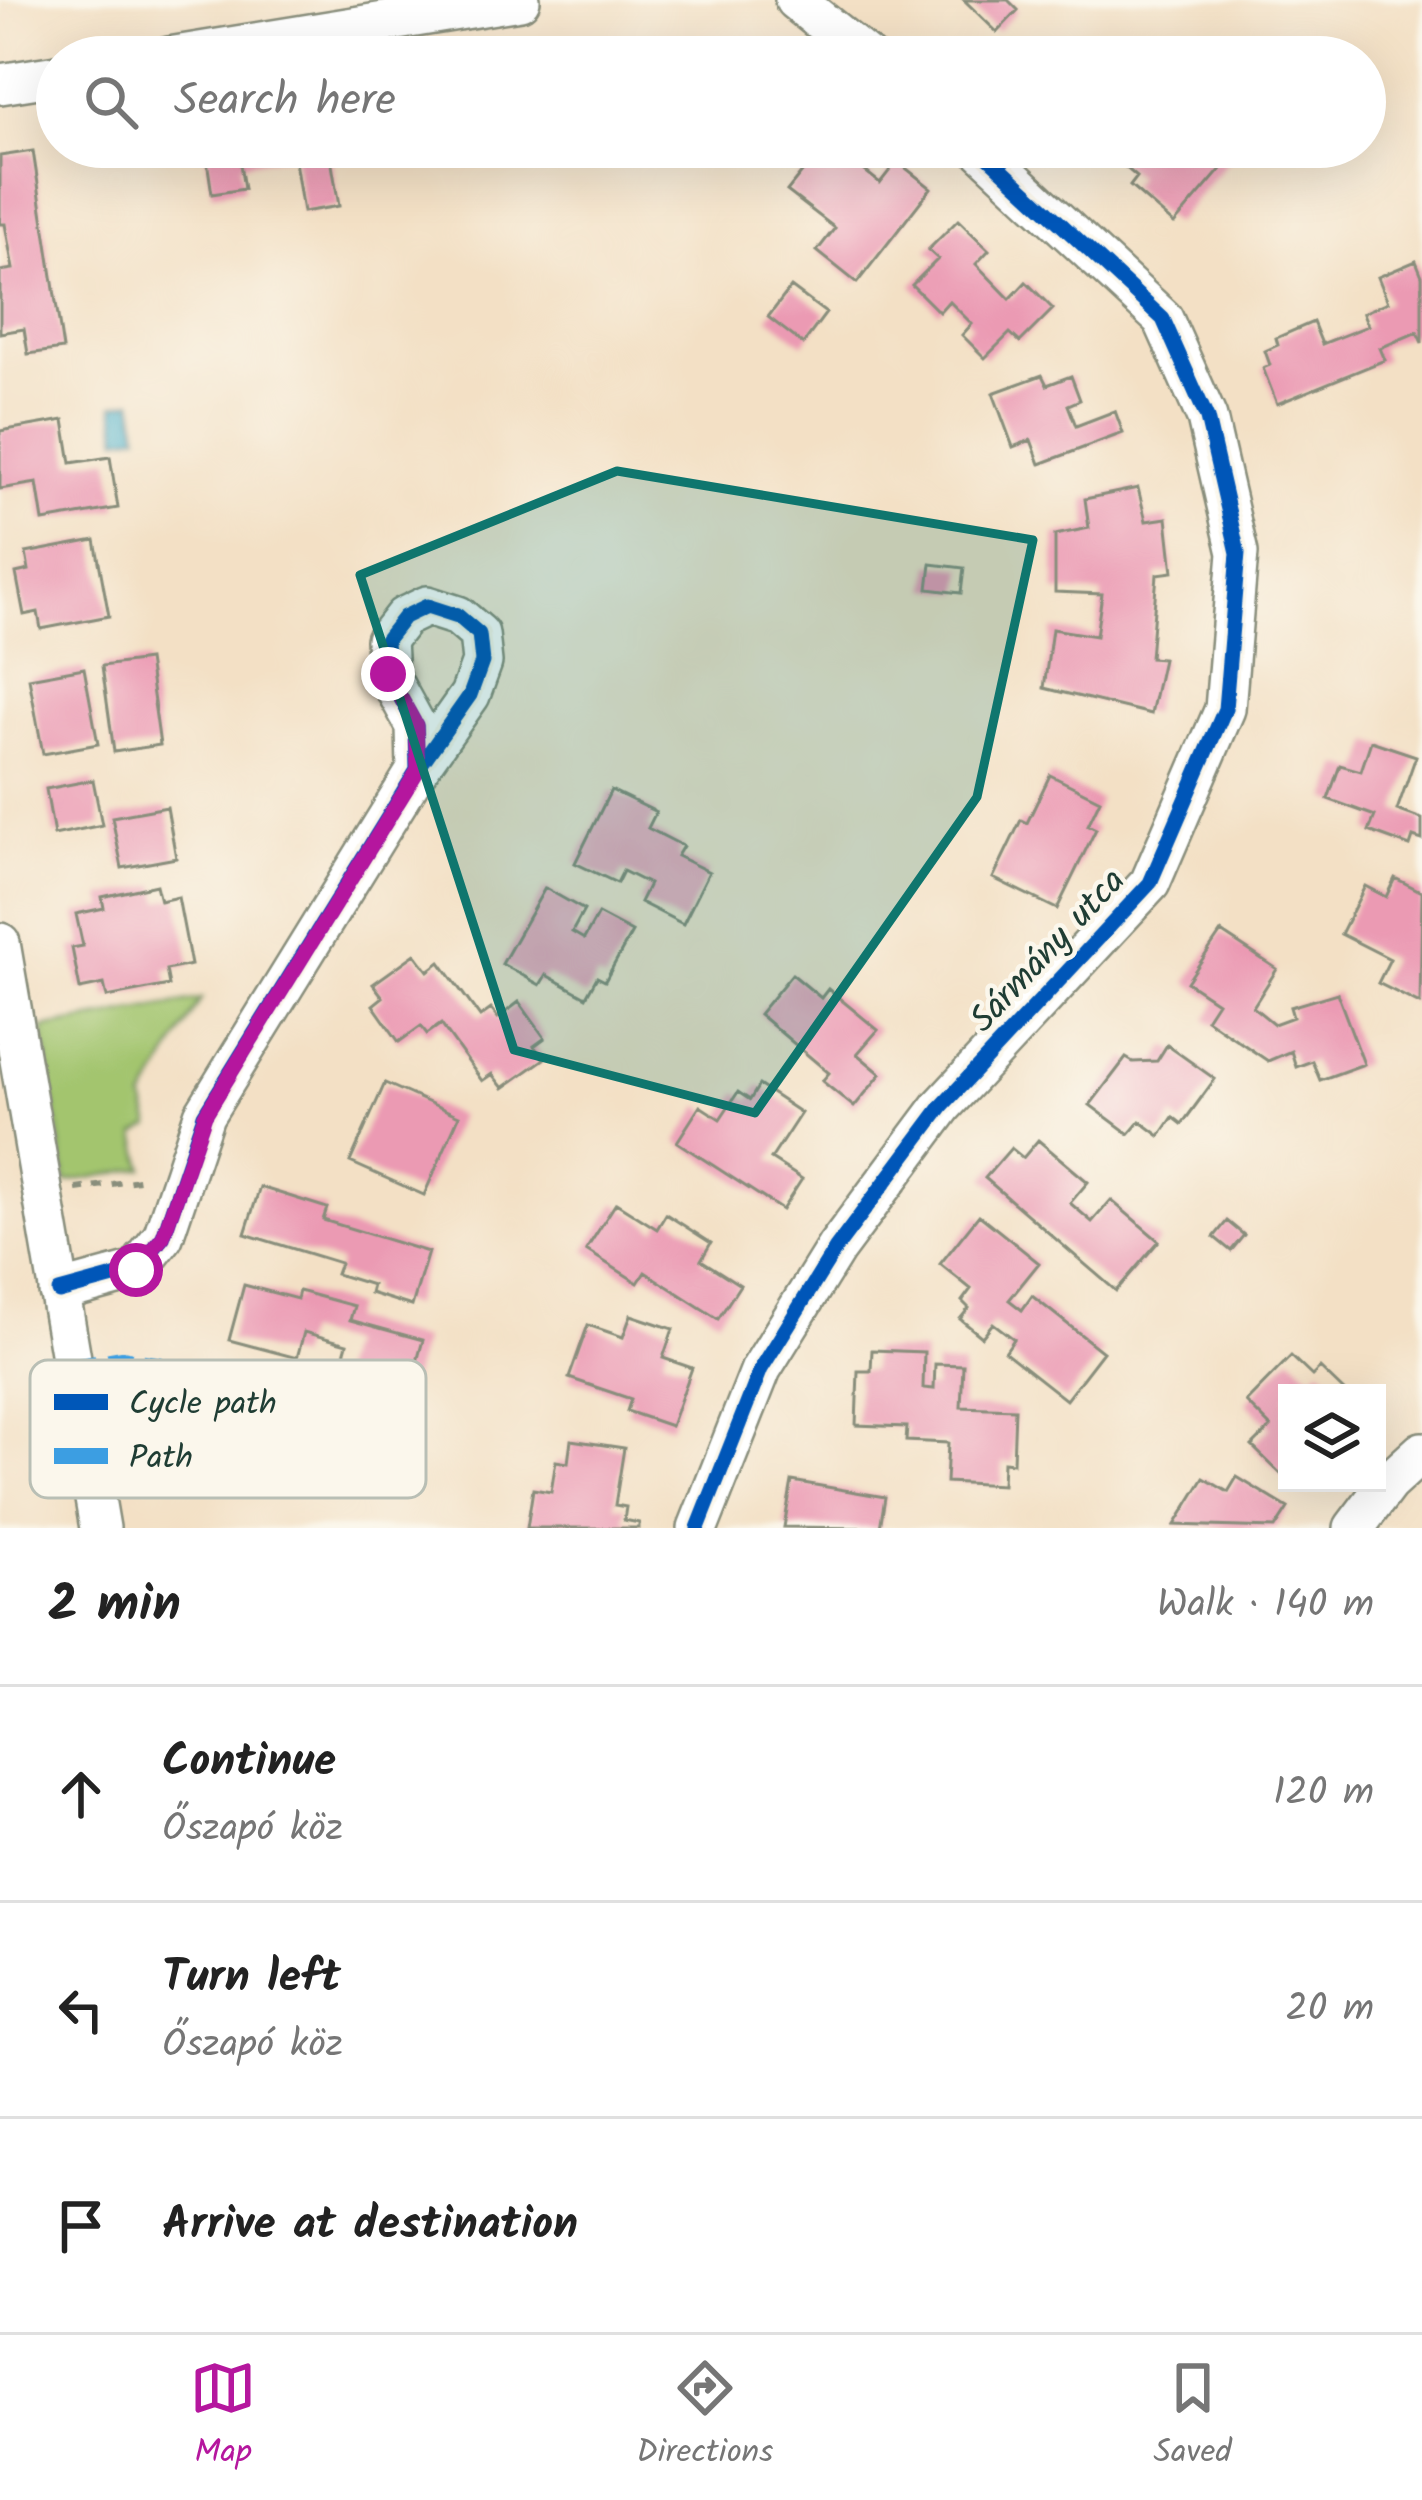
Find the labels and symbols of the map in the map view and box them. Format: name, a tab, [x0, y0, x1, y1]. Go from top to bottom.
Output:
route end	[361, 647, 415, 701]
street label: Sármány utca	[957, 856, 1140, 1047]
route start	[109, 1243, 163, 1297]
legend	[30, 1360, 426, 1498]
text: Cycle path	[129, 1379, 277, 1432]
text: Path	[129, 1433, 193, 1486]

